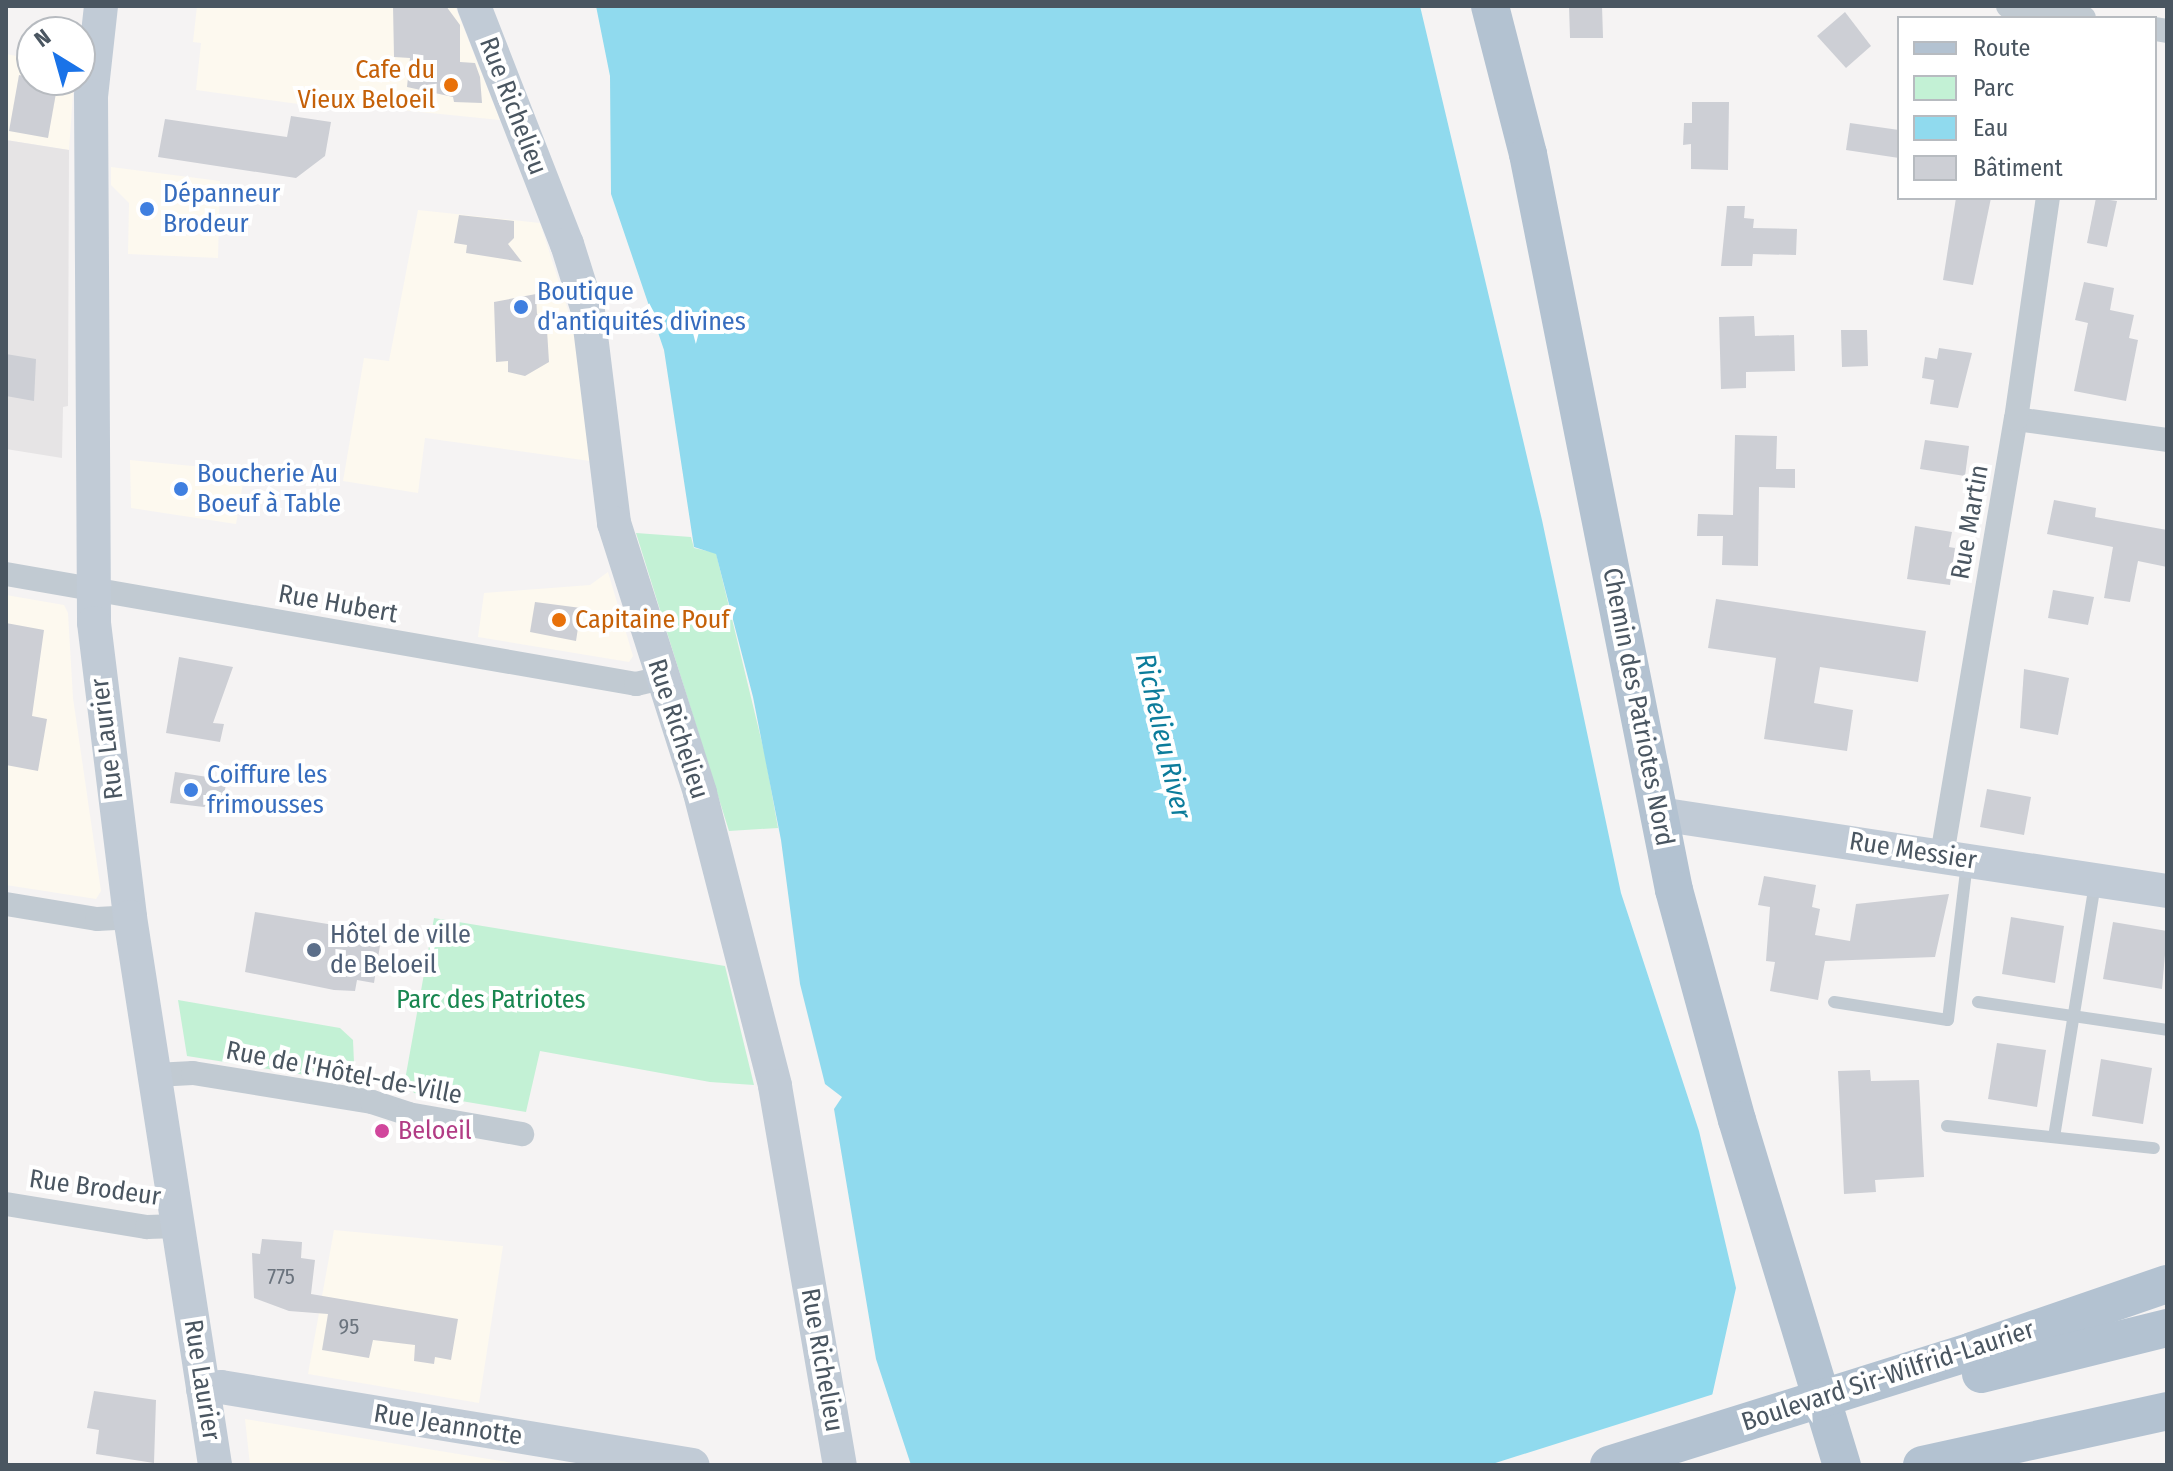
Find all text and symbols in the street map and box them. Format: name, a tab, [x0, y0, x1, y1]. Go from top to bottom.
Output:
north arrow	[16, 16, 96, 96]
legend	[1897, 16, 2157, 200]
text: N	[29, 23, 56, 53]
street label: Rue Richelieu	[472, 33, 554, 179]
text: Route	[1973, 34, 2030, 62]
place label: Cafe du Vieux Beloeil	[298, 54, 435, 116]
text: Parc	[1973, 74, 2014, 102]
marker: Cafe du Vieux Beloeil	[442, 76, 460, 94]
text: Eau	[1973, 114, 2008, 142]
text: Bâtiment	[1973, 154, 2063, 182]
place label: Dépanneur Brodeur	[163, 178, 280, 240]
marker: Dépanneur Brodeur	[138, 200, 156, 218]
place label: Boutique d'antiquités divines	[537, 276, 746, 338]
marker: Boutique d'antiquités divines	[512, 298, 530, 316]
place label: Boucherie Au Boeuf à Table	[197, 458, 341, 520]
street label: Rue Martin	[1945, 462, 1995, 582]
marker: Boucherie Au Boeuf à Table	[172, 480, 190, 498]
street label: Chemin des Patriotes Nord	[1596, 565, 1680, 849]
street label: Rue Hubert	[276, 578, 400, 630]
place label: Capitaine Pouf	[575, 604, 729, 636]
marker: Capitaine Pouf	[550, 611, 568, 629]
water label: Richelieu River	[1128, 650, 1198, 822]
street label: Rue Richelieu	[641, 655, 715, 803]
street label: Rue Laurier	[84, 677, 130, 801]
place label: Coiffure les frimousses	[207, 759, 327, 820]
marker: Coiffure les frimousses	[182, 781, 200, 799]
street label: Rue Messier	[1847, 826, 1979, 876]
place label: Hôtel de ville de Beloeil	[330, 919, 471, 980]
marker: Hôtel de ville de Beloeil	[305, 941, 323, 959]
park label: Parc des Patriotes	[396, 984, 586, 1016]
street label: Rue de l'Hôtel-de-Ville	[223, 1035, 465, 1111]
place label: Beloeil	[398, 1115, 472, 1147]
marker: Beloeil	[373, 1122, 391, 1140]
street label: Rue Brodeur	[27, 1163, 163, 1213]
house number: 775	[267, 1264, 295, 1290]
street label: Rue Richelieu	[794, 1286, 850, 1434]
house number: 95	[339, 1314, 359, 1340]
street label: Boulevard Sir-Wilfrid-Laurier	[1738, 1314, 2038, 1438]
street label: Rue Laurier	[177, 1317, 227, 1443]
street label: Rue Jeannotte	[372, 1398, 524, 1452]

